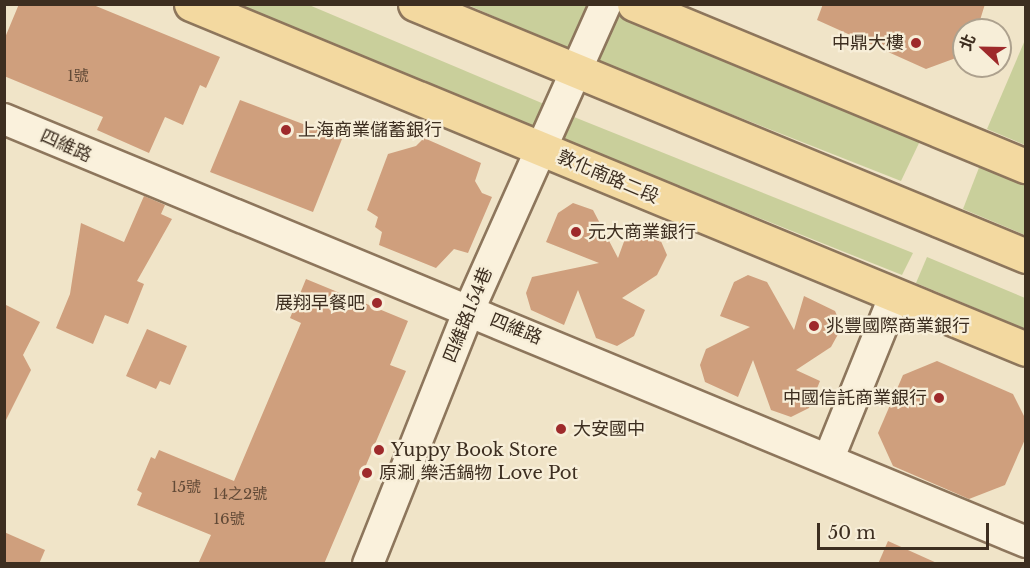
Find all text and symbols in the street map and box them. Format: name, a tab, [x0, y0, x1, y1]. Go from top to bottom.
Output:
north arrow	[952, 18, 1012, 78]
text: 北	[955, 31, 979, 53]
place label: 中鼎大樓	[832, 32, 904, 54]
marker: 中鼎大樓	[909, 36, 923, 50]
house number: 1號	[67, 67, 89, 85]
place label: 上海商業儲蓄銀行	[298, 119, 442, 141]
marker: 上海商業儲蓄銀行	[279, 123, 293, 137]
street label: 四維路	[37, 125, 95, 167]
street label: 敦化南路二段	[554, 146, 662, 208]
place label: 元大商業銀行	[588, 221, 696, 243]
marker: 元大商業銀行	[569, 225, 583, 239]
street label: 四維路154巷	[439, 264, 497, 366]
place label: 展翔早餐吧	[275, 292, 365, 314]
marker: 展翔早餐吧	[370, 296, 384, 310]
street label: 四維路	[487, 309, 545, 349]
place label: 兆豐國際商業銀行	[826, 315, 970, 337]
marker: 兆豐國際商業銀行	[807, 319, 821, 333]
place label: 中國信託商業銀行	[783, 387, 927, 409]
marker: 中國信託商業銀行	[932, 391, 946, 405]
place label: 大安國中	[573, 418, 645, 440]
marker: 大安國中	[554, 422, 568, 436]
place label: Yuppy Book Store	[391, 439, 558, 461]
marker: Yuppy Book Store	[372, 443, 386, 457]
place label: 原涮 樂活鍋物 Love Pot	[379, 462, 578, 484]
marker: 原涮 樂活鍋物 Love Pot	[360, 466, 374, 480]
house number: 15號	[171, 478, 201, 496]
house number: 14之2號	[213, 485, 267, 503]
house number: 16號	[213, 510, 245, 528]
scale bar	[820, 511, 992, 549]
text: 50 m	[828, 522, 876, 544]

